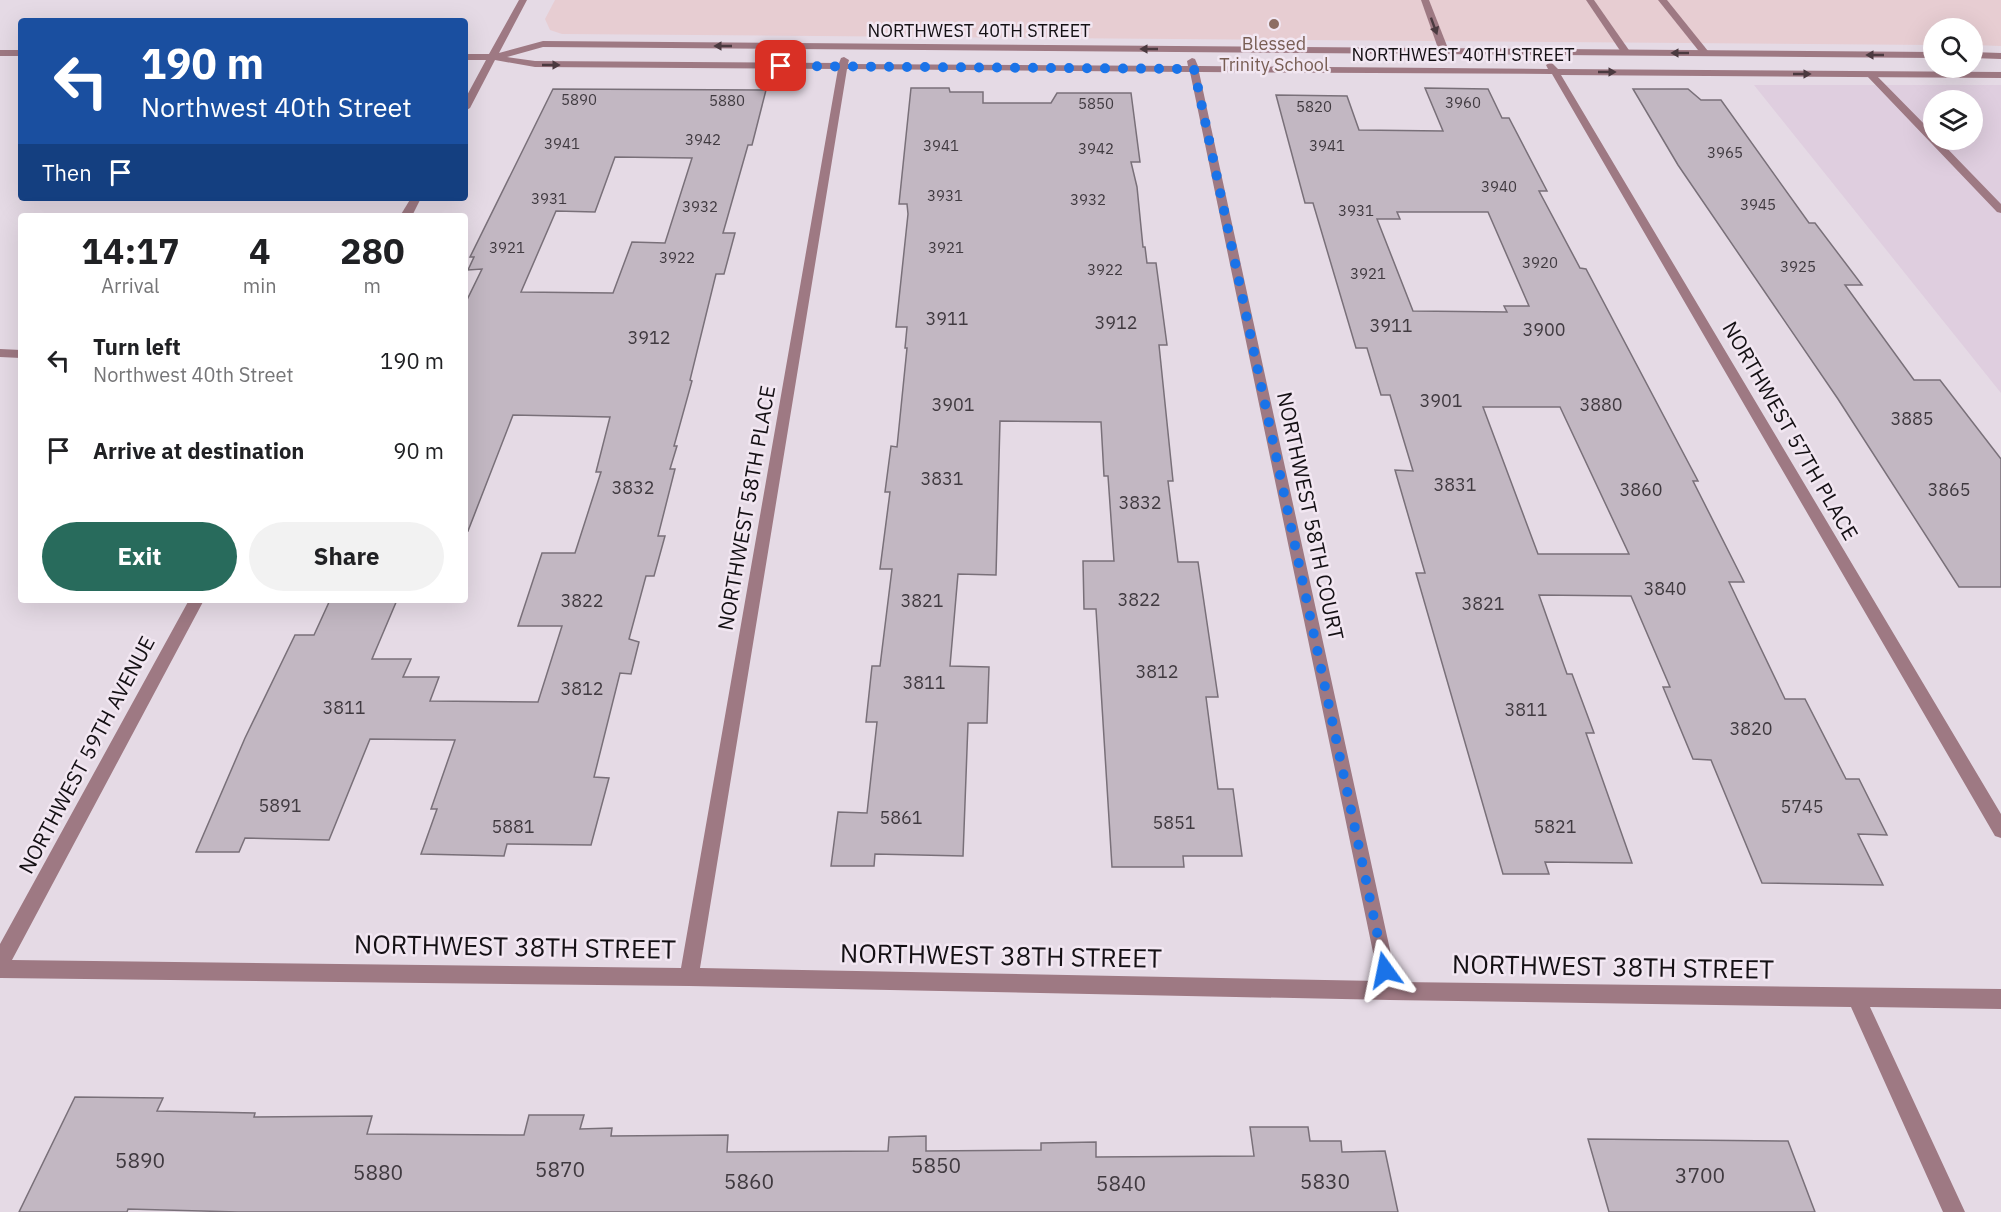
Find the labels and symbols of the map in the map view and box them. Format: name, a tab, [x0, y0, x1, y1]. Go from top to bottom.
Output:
marker: Blessed Trinity School	[1267, 17, 1281, 31]
one-way arrow	[1430, 17, 1440, 35]
street label: NORTHWEST 40TH STREET	[867, 19, 1091, 42]
place label: Blessed Trinity School	[1219, 32, 1329, 76]
pin	[755, 40, 806, 91]
one-way arrow	[714, 41, 733, 51]
street label: NORTHWEST 40TH STREET	[1351, 43, 1575, 66]
one-way arrow	[1140, 44, 1159, 54]
one-way arrow	[1671, 48, 1690, 58]
one-way arrow	[1866, 50, 1885, 59]
one-way arrow	[542, 60, 561, 69]
one-way arrow	[1598, 68, 1617, 77]
one-way arrow	[1793, 69, 1812, 79]
house number: 5890	[561, 90, 597, 109]
house number: 5880	[709, 91, 745, 110]
house number: 3960	[1445, 93, 1481, 112]
house number: 5850	[1078, 94, 1114, 113]
house number: 5820	[1296, 97, 1332, 116]
house number: 3942	[685, 130, 721, 149]
house number: 3941	[544, 134, 580, 153]
house number: 3941	[923, 136, 959, 155]
house number: 3941	[1309, 136, 1345, 155]
house number: 3942	[1078, 139, 1114, 158]
house number: 3965	[1707, 143, 1743, 162]
house number: 3940	[1481, 177, 1517, 196]
house number: 3931	[927, 186, 963, 205]
house number: 3931	[531, 189, 567, 208]
house number: 3932	[1070, 190, 1106, 209]
house number: 3945	[1740, 195, 1776, 214]
house number: 3932	[682, 197, 718, 216]
house number: 3931	[1338, 201, 1374, 220]
house number: 3921	[489, 238, 525, 257]
house number: 3921	[928, 238, 964, 257]
house number: 3922	[659, 248, 695, 267]
house number: 3920	[1522, 253, 1558, 272]
house number: 3925	[1780, 257, 1816, 276]
house number: 3922	[1087, 260, 1123, 279]
house number: 3921	[1350, 264, 1386, 283]
house number: 3911	[925, 307, 969, 330]
house number: 3912	[1094, 311, 1138, 334]
house number: 3911	[1369, 314, 1413, 337]
street label: NORTHWEST 57TH PLACE	[1717, 316, 1865, 545]
house number: 3900	[1522, 318, 1566, 341]
house number: 3912	[627, 326, 671, 349]
street label: NORTHWEST 58TH PLACE	[711, 383, 781, 633]
street label: NORTHWEST 58TH COURT	[1271, 389, 1351, 643]
house number: 3901	[1419, 389, 1463, 412]
house number: 3901	[931, 393, 975, 416]
house number: 3880	[1579, 393, 1623, 416]
house number: 3885	[1890, 407, 1934, 430]
house number: 3831	[920, 467, 964, 490]
house number: 3831	[1433, 473, 1477, 496]
house number: 3832	[611, 476, 655, 499]
house number: 3860	[1619, 478, 1663, 501]
house number: 3865	[1927, 478, 1971, 501]
house number: 3832	[1118, 491, 1162, 514]
house number: 3840	[1643, 577, 1687, 600]
house number: 3822	[1117, 588, 1161, 611]
house number: 3822	[560, 589, 604, 612]
house number: 3821	[900, 589, 944, 612]
house number: 3821	[1461, 592, 1505, 615]
street label: NORTHWEST 59TH AVENUE	[11, 631, 161, 878]
house number: 3812	[1135, 660, 1179, 683]
house number: 3811	[902, 671, 946, 694]
house number: 3812	[560, 677, 604, 700]
house number: 3811	[322, 696, 366, 719]
house number: 3811	[1504, 698, 1548, 721]
house number: 3820	[1729, 717, 1773, 740]
house number: 5891	[258, 794, 302, 817]
house number: 5745	[1780, 795, 1824, 818]
house number: 5861	[879, 806, 923, 829]
house number: 5851	[1152, 811, 1196, 834]
house number: 5881	[491, 815, 535, 838]
house number: 5821	[1533, 815, 1577, 838]
street label: NORTHWEST 38TH STREET	[354, 926, 677, 966]
street label: NORTHWEST 38TH STREET	[840, 935, 1163, 975]
position arrow	[1353, 938, 1417, 1002]
street label: NORTHWEST 38TH STREET	[1452, 946, 1775, 986]
house number: 5890	[115, 1146, 165, 1174]
house number: 5850	[911, 1151, 961, 1179]
house number: 5870	[535, 1155, 585, 1183]
house number: 5880	[353, 1158, 403, 1186]
house number: 3700	[1675, 1161, 1725, 1189]
house number: 5860	[724, 1167, 774, 1195]
house number: 5830	[1300, 1167, 1350, 1195]
house number: 5840	[1096, 1169, 1146, 1197]

